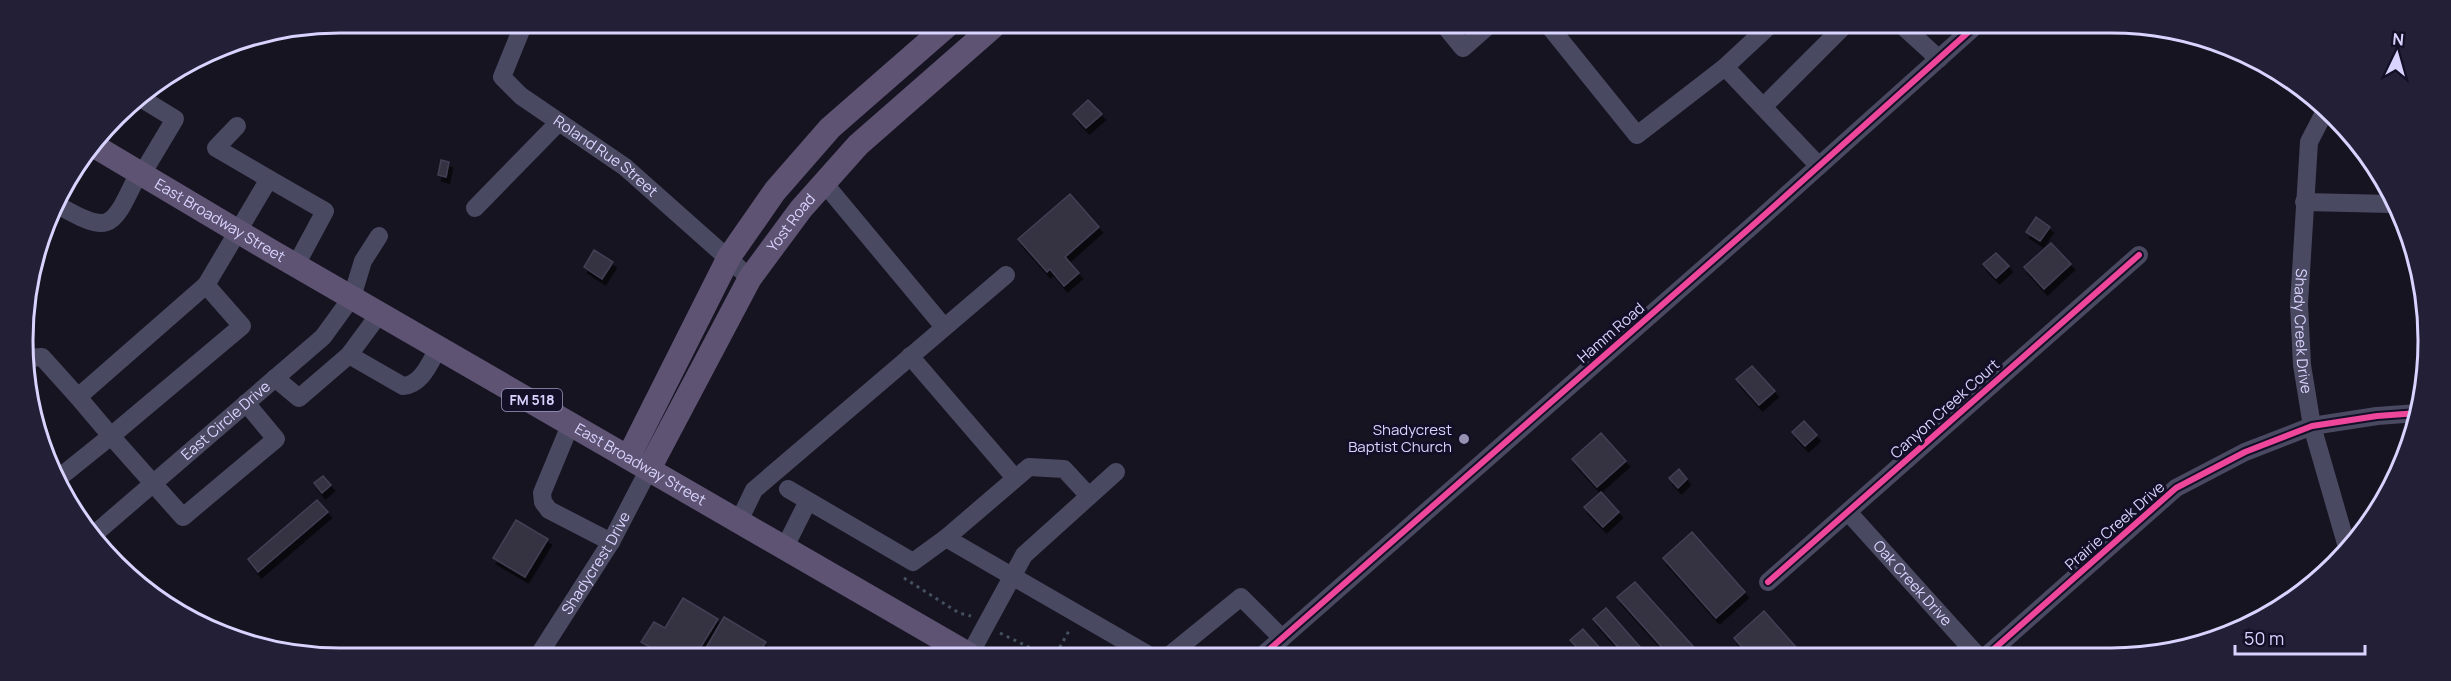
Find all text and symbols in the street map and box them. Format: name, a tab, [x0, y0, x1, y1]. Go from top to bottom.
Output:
north arrow	[2367, 24, 2427, 84]
text: N	[2392, 28, 2405, 51]
street label: Roland Rue Street	[549, 110, 663, 201]
street label: East Broadway Street	[151, 173, 289, 267]
street label: Yost Road	[762, 189, 820, 256]
street label: Shady Creek Drive	[2289, 268, 2318, 395]
street label: Hamm Road	[1573, 298, 1649, 368]
street label: Canyon Creek Court	[1886, 354, 2004, 463]
street label: East Circle Drive	[176, 376, 275, 465]
road number: FM 518	[502, 389, 562, 411]
street label: East Broadway Street	[571, 418, 710, 510]
place label: Shadycrest Baptist Church	[1348, 419, 1452, 457]
marker: Shadycrest Baptist Church	[1457, 432, 1471, 446]
street label: Prairie Creek Drive	[2060, 476, 2169, 575]
street label: Shadycrest Drive	[556, 508, 635, 619]
street label: Oak Creek Drive	[1868, 536, 1957, 630]
scale bar	[2235, 618, 2366, 656]
text: 50 m	[2244, 626, 2284, 650]

